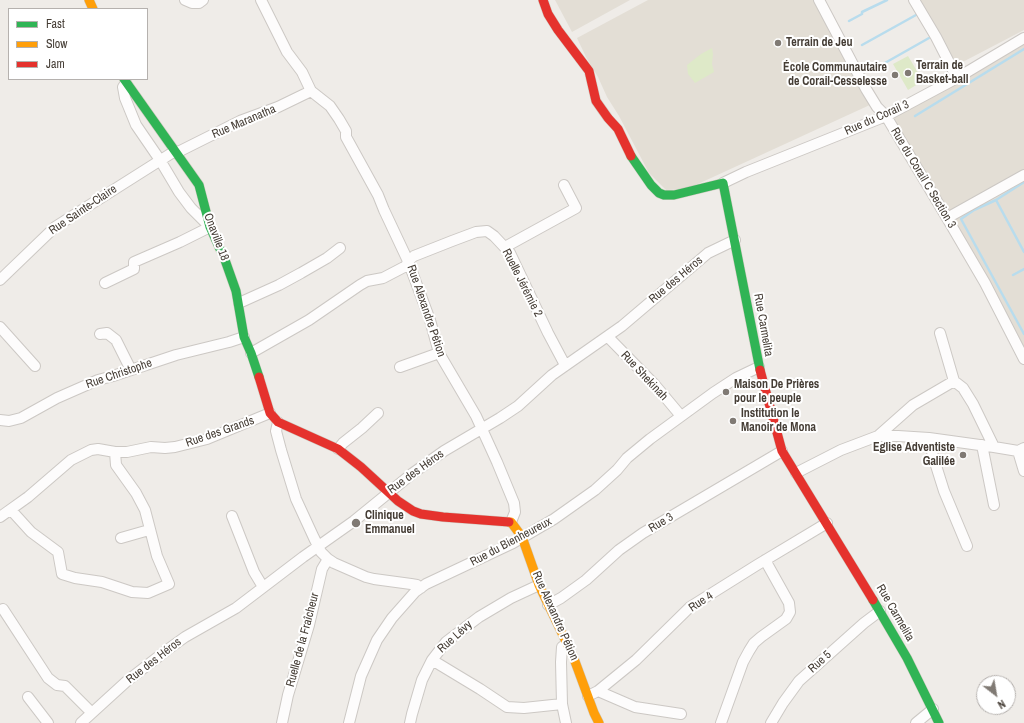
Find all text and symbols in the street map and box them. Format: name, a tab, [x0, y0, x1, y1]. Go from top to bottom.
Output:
legend	[8, 8, 148, 80]
text: Fast	[46, 16, 65, 32]
text: Slow	[46, 36, 67, 52]
place label: Terrain de Jeu	[786, 36, 853, 50]
marker: Terrain de Jeu	[773, 38, 783, 48]
text: Jam	[46, 56, 65, 72]
place label: Terrain de Basket-ball	[916, 59, 968, 87]
place label: École Communautaire de Corail-Cesselesse	[783, 61, 887, 89]
marker: Terrain de Basket-ball	[903, 68, 913, 78]
marker: École Communautaire de Corail-Cesselesse	[890, 70, 900, 80]
street label: Rue du Corail 3	[843, 97, 911, 139]
street label: Rue Maranatha	[210, 102, 278, 142]
street label: Rue du Corail C Section 3	[887, 125, 959, 231]
street label: Rue Sainte-Claire	[46, 182, 120, 238]
street label: Onaville 18	[200, 211, 232, 263]
street label: Ruelle Jérémie 2	[499, 247, 545, 319]
street label: Rue des Héros	[646, 253, 706, 307]
street label: Rue Alexandre Pétion	[404, 263, 448, 359]
street label: Rue Carmelita	[750, 293, 776, 357]
street label: Rue Shekinah	[617, 348, 671, 404]
street label: Rue Christophe	[84, 356, 154, 392]
place label: Maison De Prières pour le peuple	[734, 378, 819, 406]
marker: Maison De Prières pour le peuple	[721, 387, 731, 397]
place label: Institution le Manoir de Mona	[741, 407, 816, 435]
street label: Rue des Grands	[184, 414, 256, 450]
marker: Institution le Manoir de Mona	[728, 416, 738, 426]
place label: Eglise Adventiste Galilée	[873, 441, 955, 469]
street label: Rue des Héros	[385, 447, 447, 497]
marker: Eglise Adventiste Galilée	[958, 450, 968, 460]
place label: Clinique Emmanuel	[365, 509, 415, 537]
street label: Rue 3	[646, 510, 676, 536]
street label: Rue du Bienheureux	[468, 514, 554, 570]
marker: Clinique Emmanuel	[350, 517, 362, 529]
street label: Rue Alexandre Pétion	[529, 569, 581, 663]
street label: Rue Carmelita	[873, 582, 917, 644]
street label: Rue 4	[686, 589, 716, 615]
street label: Ruelle de la Fraîcheur	[284, 591, 322, 689]
street label: Rue Lévy	[435, 618, 475, 656]
street label: Rue des Héros	[124, 635, 184, 687]
street label: Rue 5	[805, 648, 835, 676]
north arrow	[976, 675, 1016, 715]
text: N	[995, 697, 1008, 712]

